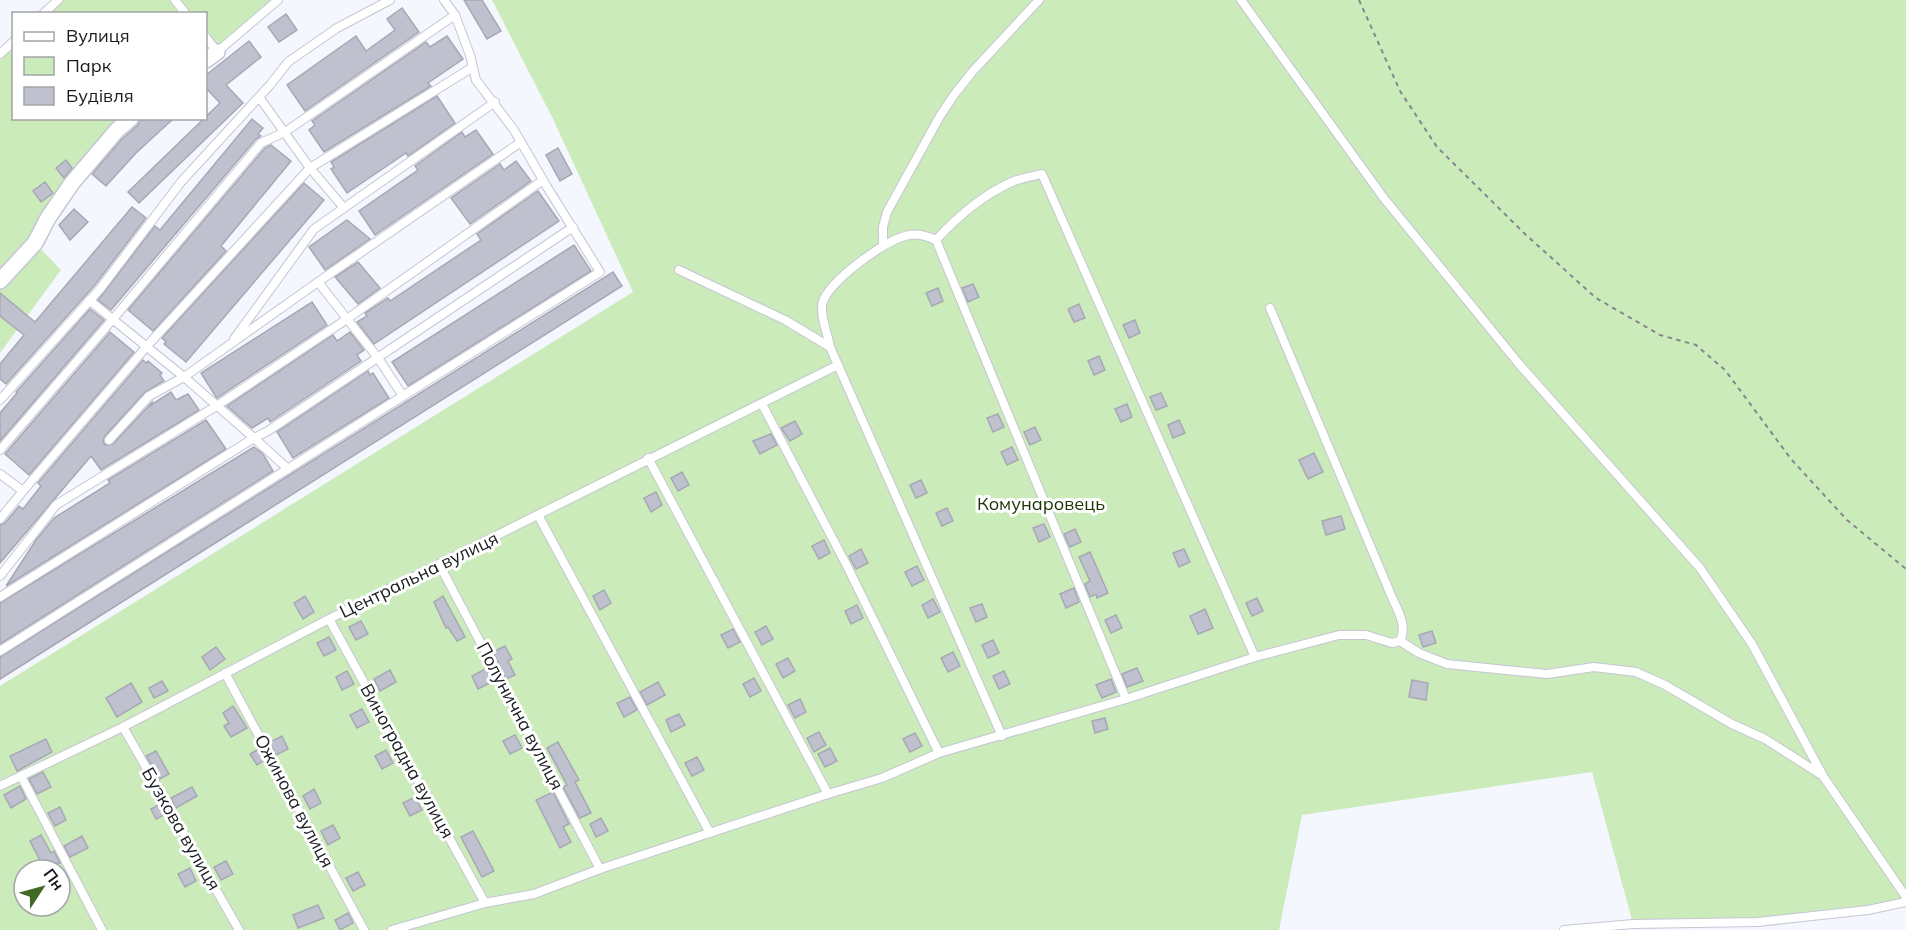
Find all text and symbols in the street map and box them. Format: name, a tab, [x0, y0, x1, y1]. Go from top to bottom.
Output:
legend	[12, 12, 207, 120]
text: Вулиця	[66, 24, 130, 47]
text: Парк	[66, 54, 112, 77]
text: Будівля	[66, 84, 134, 107]
park label: Комунаровець	[977, 492, 1105, 515]
street label: Центральна вулиця	[336, 526, 502, 623]
street label: Полунична вулиця	[472, 638, 569, 793]
street label: Виноградна вулиця	[355, 680, 459, 842]
street label: Ожинова вулиця	[250, 730, 339, 871]
street label: Бузкова вулиця	[137, 763, 226, 894]
north arrow	[12, 858, 72, 918]
text: Пн	[40, 864, 69, 894]

